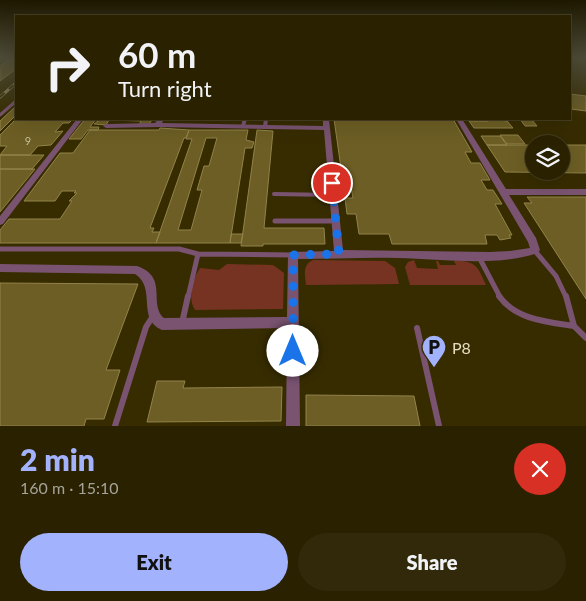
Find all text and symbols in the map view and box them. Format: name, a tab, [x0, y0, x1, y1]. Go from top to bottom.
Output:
text: 60 m	[118, 33, 196, 75]
icon: right	[35, 35, 100, 100]
text: Turn right	[118, 75, 212, 102]
house number: 9	[25, 134, 31, 147]
map controls	[525, 135, 570, 180]
button: layers	[525, 135, 570, 180]
pin	[311, 162, 353, 204]
icon: arrive	[318, 169, 346, 197]
position arrow	[266, 324, 318, 376]
parking icon: P8	[421, 334, 447, 368]
place label: P8	[452, 338, 471, 357]
text: 2 min	[20, 441, 95, 477]
button: close	[514, 443, 566, 495]
text: 160 m · 15:10	[20, 478, 119, 497]
button: Exit	[20, 533, 288, 591]
button: Share	[298, 533, 566, 591]

